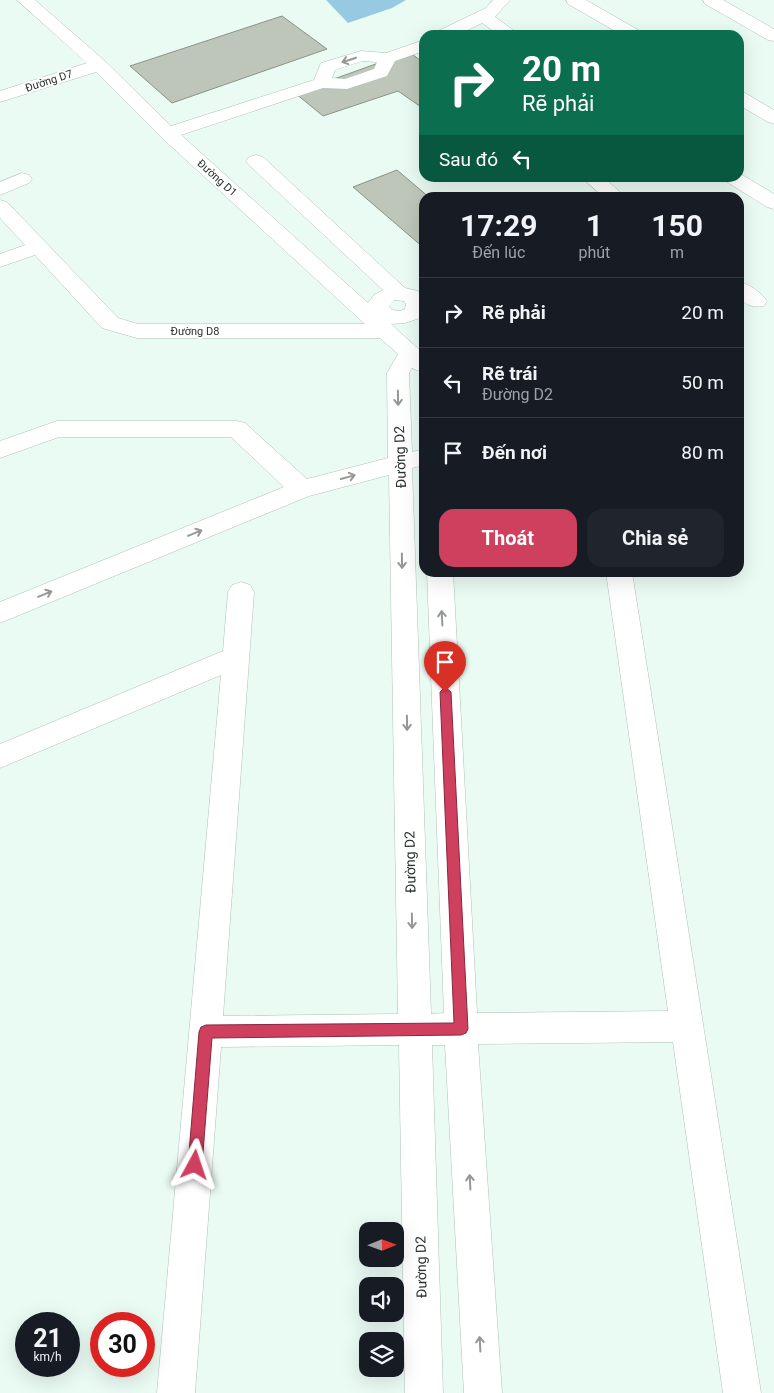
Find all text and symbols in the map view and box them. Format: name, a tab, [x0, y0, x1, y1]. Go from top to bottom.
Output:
text: 20 m	[522, 49, 601, 90]
icon: right	[439, 50, 504, 115]
one-way arrow	[342, 55, 358, 65]
street label: Đường D7	[24, 67, 74, 95]
text: Rẽ phải	[522, 91, 594, 116]
icon: left	[508, 145, 536, 173]
text: Sau đó	[439, 148, 498, 171]
street label: Đường D1	[194, 157, 240, 199]
text: 17:29	[460, 208, 537, 243]
text: 1	[586, 208, 603, 243]
text: 150	[651, 208, 703, 243]
text: Đến lúc	[472, 243, 525, 262]
text: phút	[578, 243, 610, 262]
text: m	[670, 243, 684, 262]
icon: right	[439, 299, 467, 327]
text: Rẽ phải	[482, 301, 546, 324]
text: 20 m	[681, 301, 724, 324]
street label: Đường D8	[171, 325, 219, 338]
text: Rẽ trái	[482, 362, 537, 385]
icon: left	[439, 369, 467, 397]
text: 50 m	[681, 371, 724, 394]
text: Đường D2	[482, 385, 553, 404]
one-way arrow	[393, 390, 403, 406]
street label: Đường D2	[391, 426, 409, 488]
icon: arrive	[439, 439, 467, 467]
text: Đến nơi	[482, 441, 547, 464]
text: 80 m	[681, 441, 724, 464]
one-way arrow	[339, 472, 355, 481]
button: Thoát	[439, 509, 577, 567]
button: Chia sẻ	[587, 509, 724, 567]
one-way arrow	[188, 527, 203, 536]
one-way arrow	[398, 553, 407, 569]
one-way arrow	[37, 589, 52, 599]
one-way arrow	[437, 610, 446, 626]
pin	[424, 641, 466, 692]
icon: arrive	[431, 648, 459, 676]
one-way arrow	[402, 715, 411, 731]
street label: Đường D2	[401, 831, 419, 893]
one-way arrow	[407, 912, 417, 928]
position arrow	[168, 1138, 220, 1190]
one-way arrow	[466, 1174, 475, 1190]
north arrow	[359, 1222, 404, 1268]
map controls	[359, 1222, 404, 1377]
street label: Đường D2	[412, 1236, 430, 1298]
button: sound	[359, 1277, 404, 1322]
speed limit sign: 30	[90, 1312, 155, 1377]
text: 21	[33, 1324, 62, 1353]
button: layers	[359, 1332, 404, 1377]
one-way arrow	[476, 1337, 485, 1353]
text: km/h	[33, 1350, 62, 1364]

